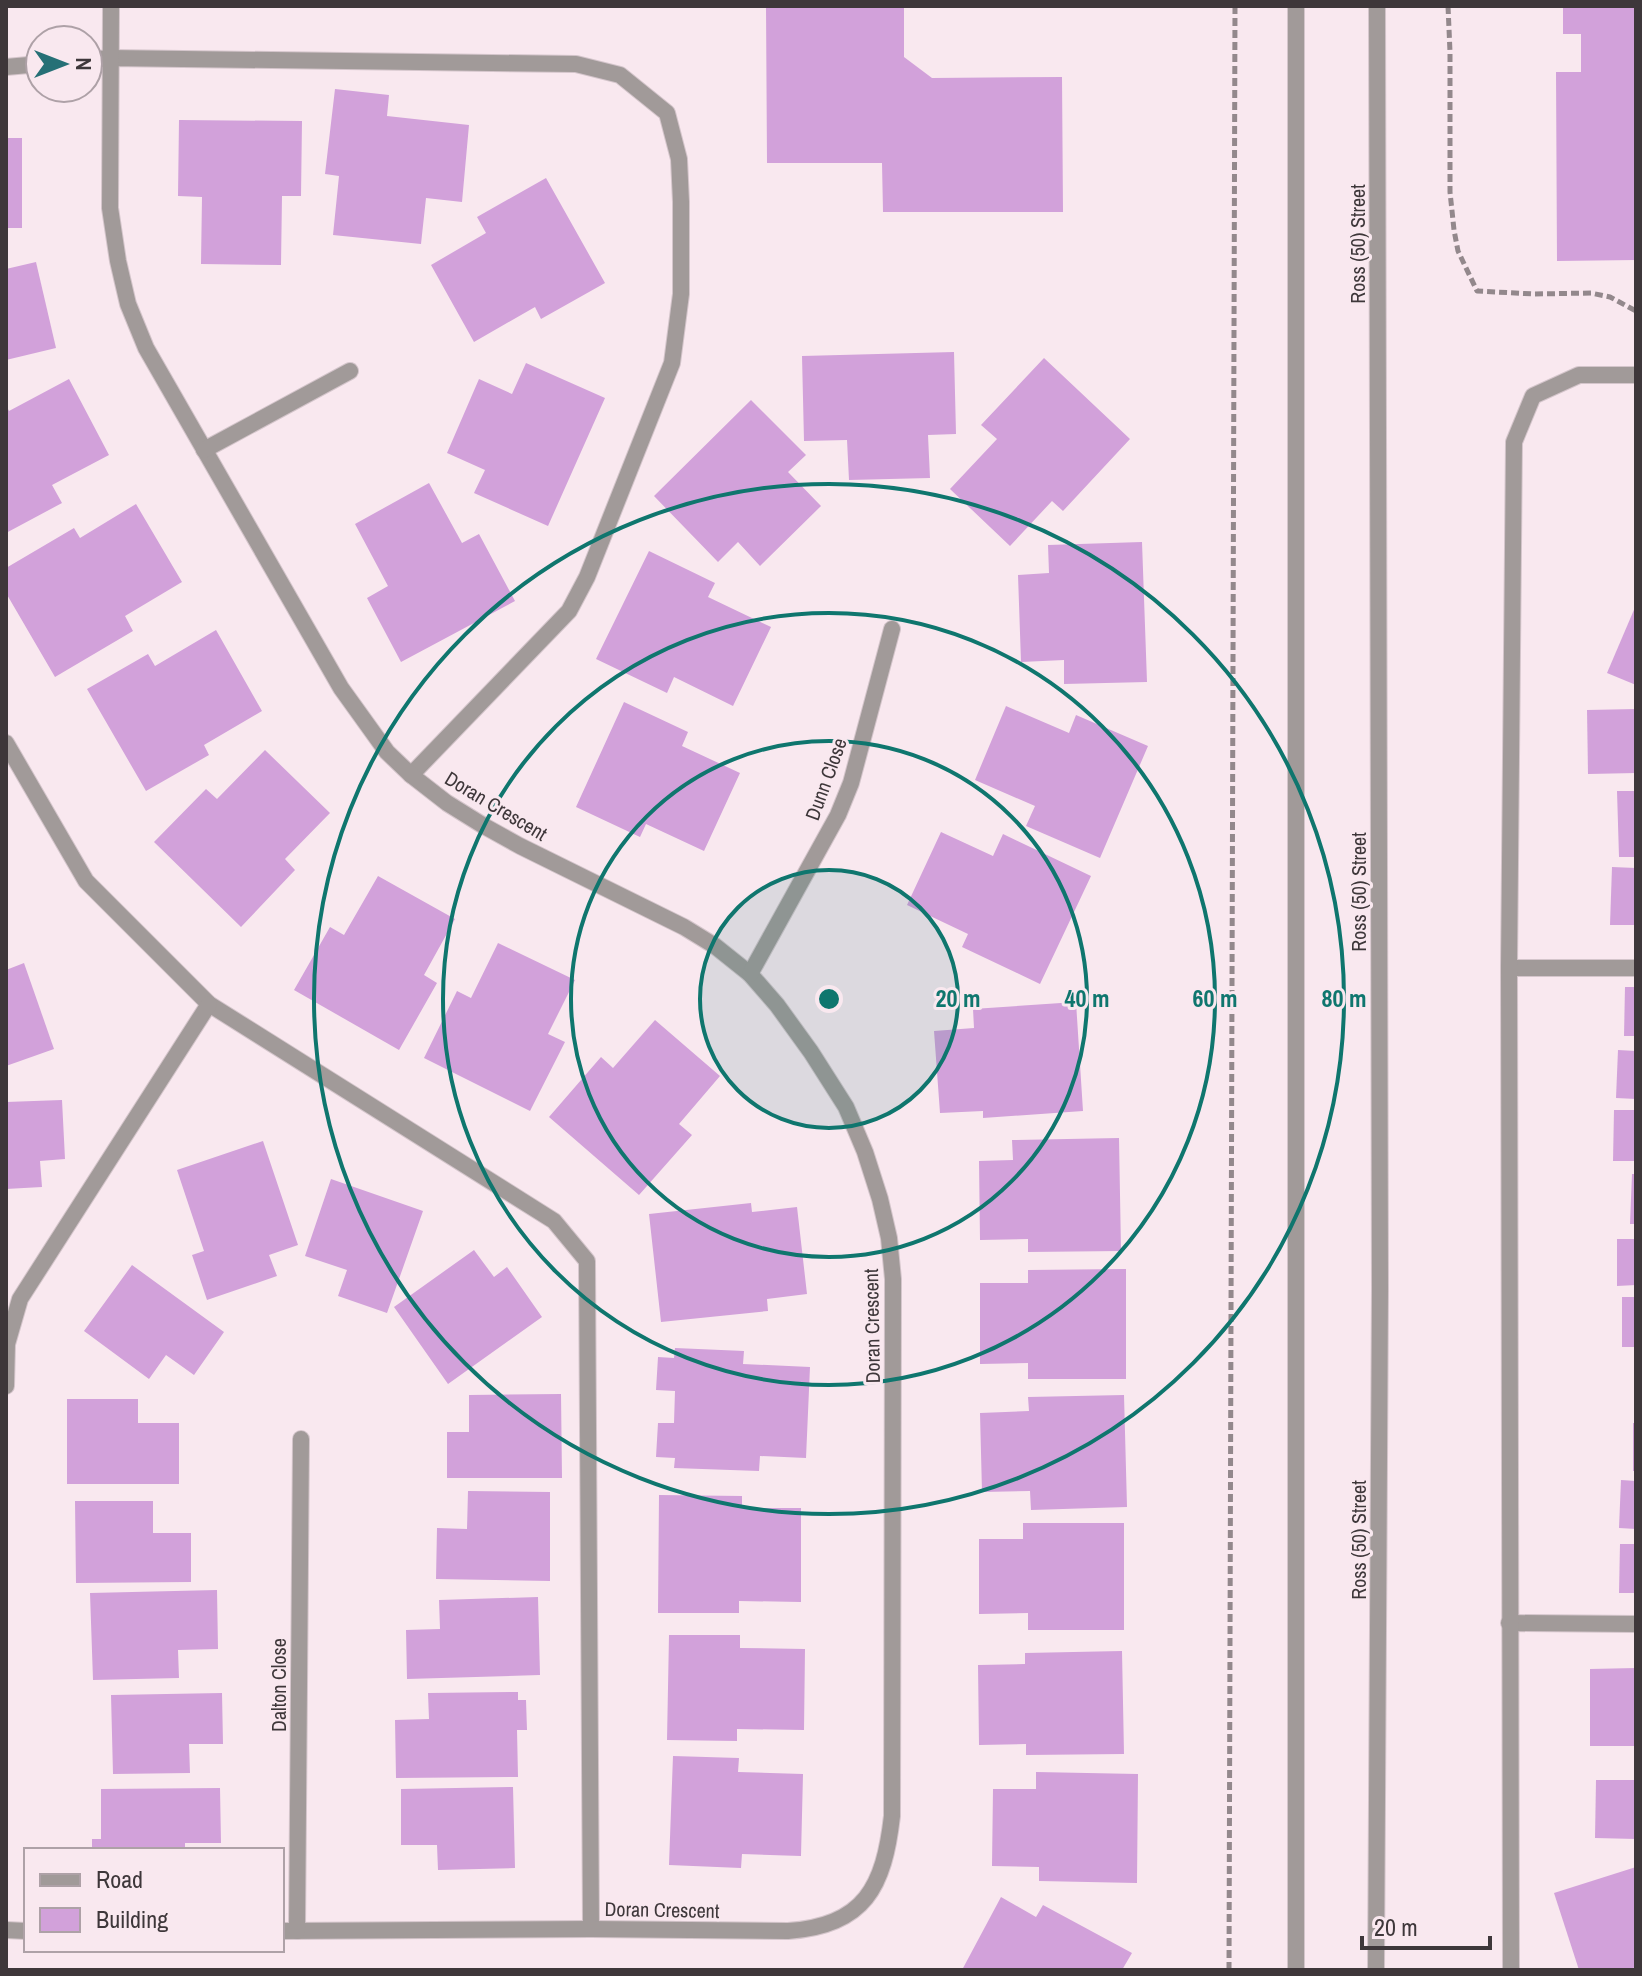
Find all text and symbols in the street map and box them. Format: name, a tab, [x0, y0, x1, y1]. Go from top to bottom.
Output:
north arrow	[24, 24, 104, 104]
text: N	[69, 57, 99, 71]
street label: Ross (50) Street	[1344, 184, 1371, 304]
street label: Dunn Close	[798, 734, 853, 824]
street label: Doran Crescent	[440, 764, 553, 847]
street label: Ross (50) Street	[1345, 832, 1372, 952]
text: 20 m	[936, 982, 980, 1014]
text: 40 m	[1065, 982, 1109, 1014]
text: 60 m	[1193, 982, 1237, 1014]
text: 80 m	[1322, 982, 1366, 1014]
centre of rings	[815, 985, 843, 1013]
street label: Doran Crescent	[857, 1268, 886, 1384]
street label: Ross (50) Street	[1345, 1480, 1372, 1600]
street label: Dalton Close	[265, 1638, 292, 1732]
legend	[24, 1848, 284, 1952]
text: Road	[96, 1863, 143, 1895]
street label: Doran Crescent	[604, 1895, 720, 1924]
scale bar	[1362, 1900, 1490, 1950]
text: Building	[96, 1903, 168, 1935]
text: 20 m	[1374, 1911, 1418, 1943]

